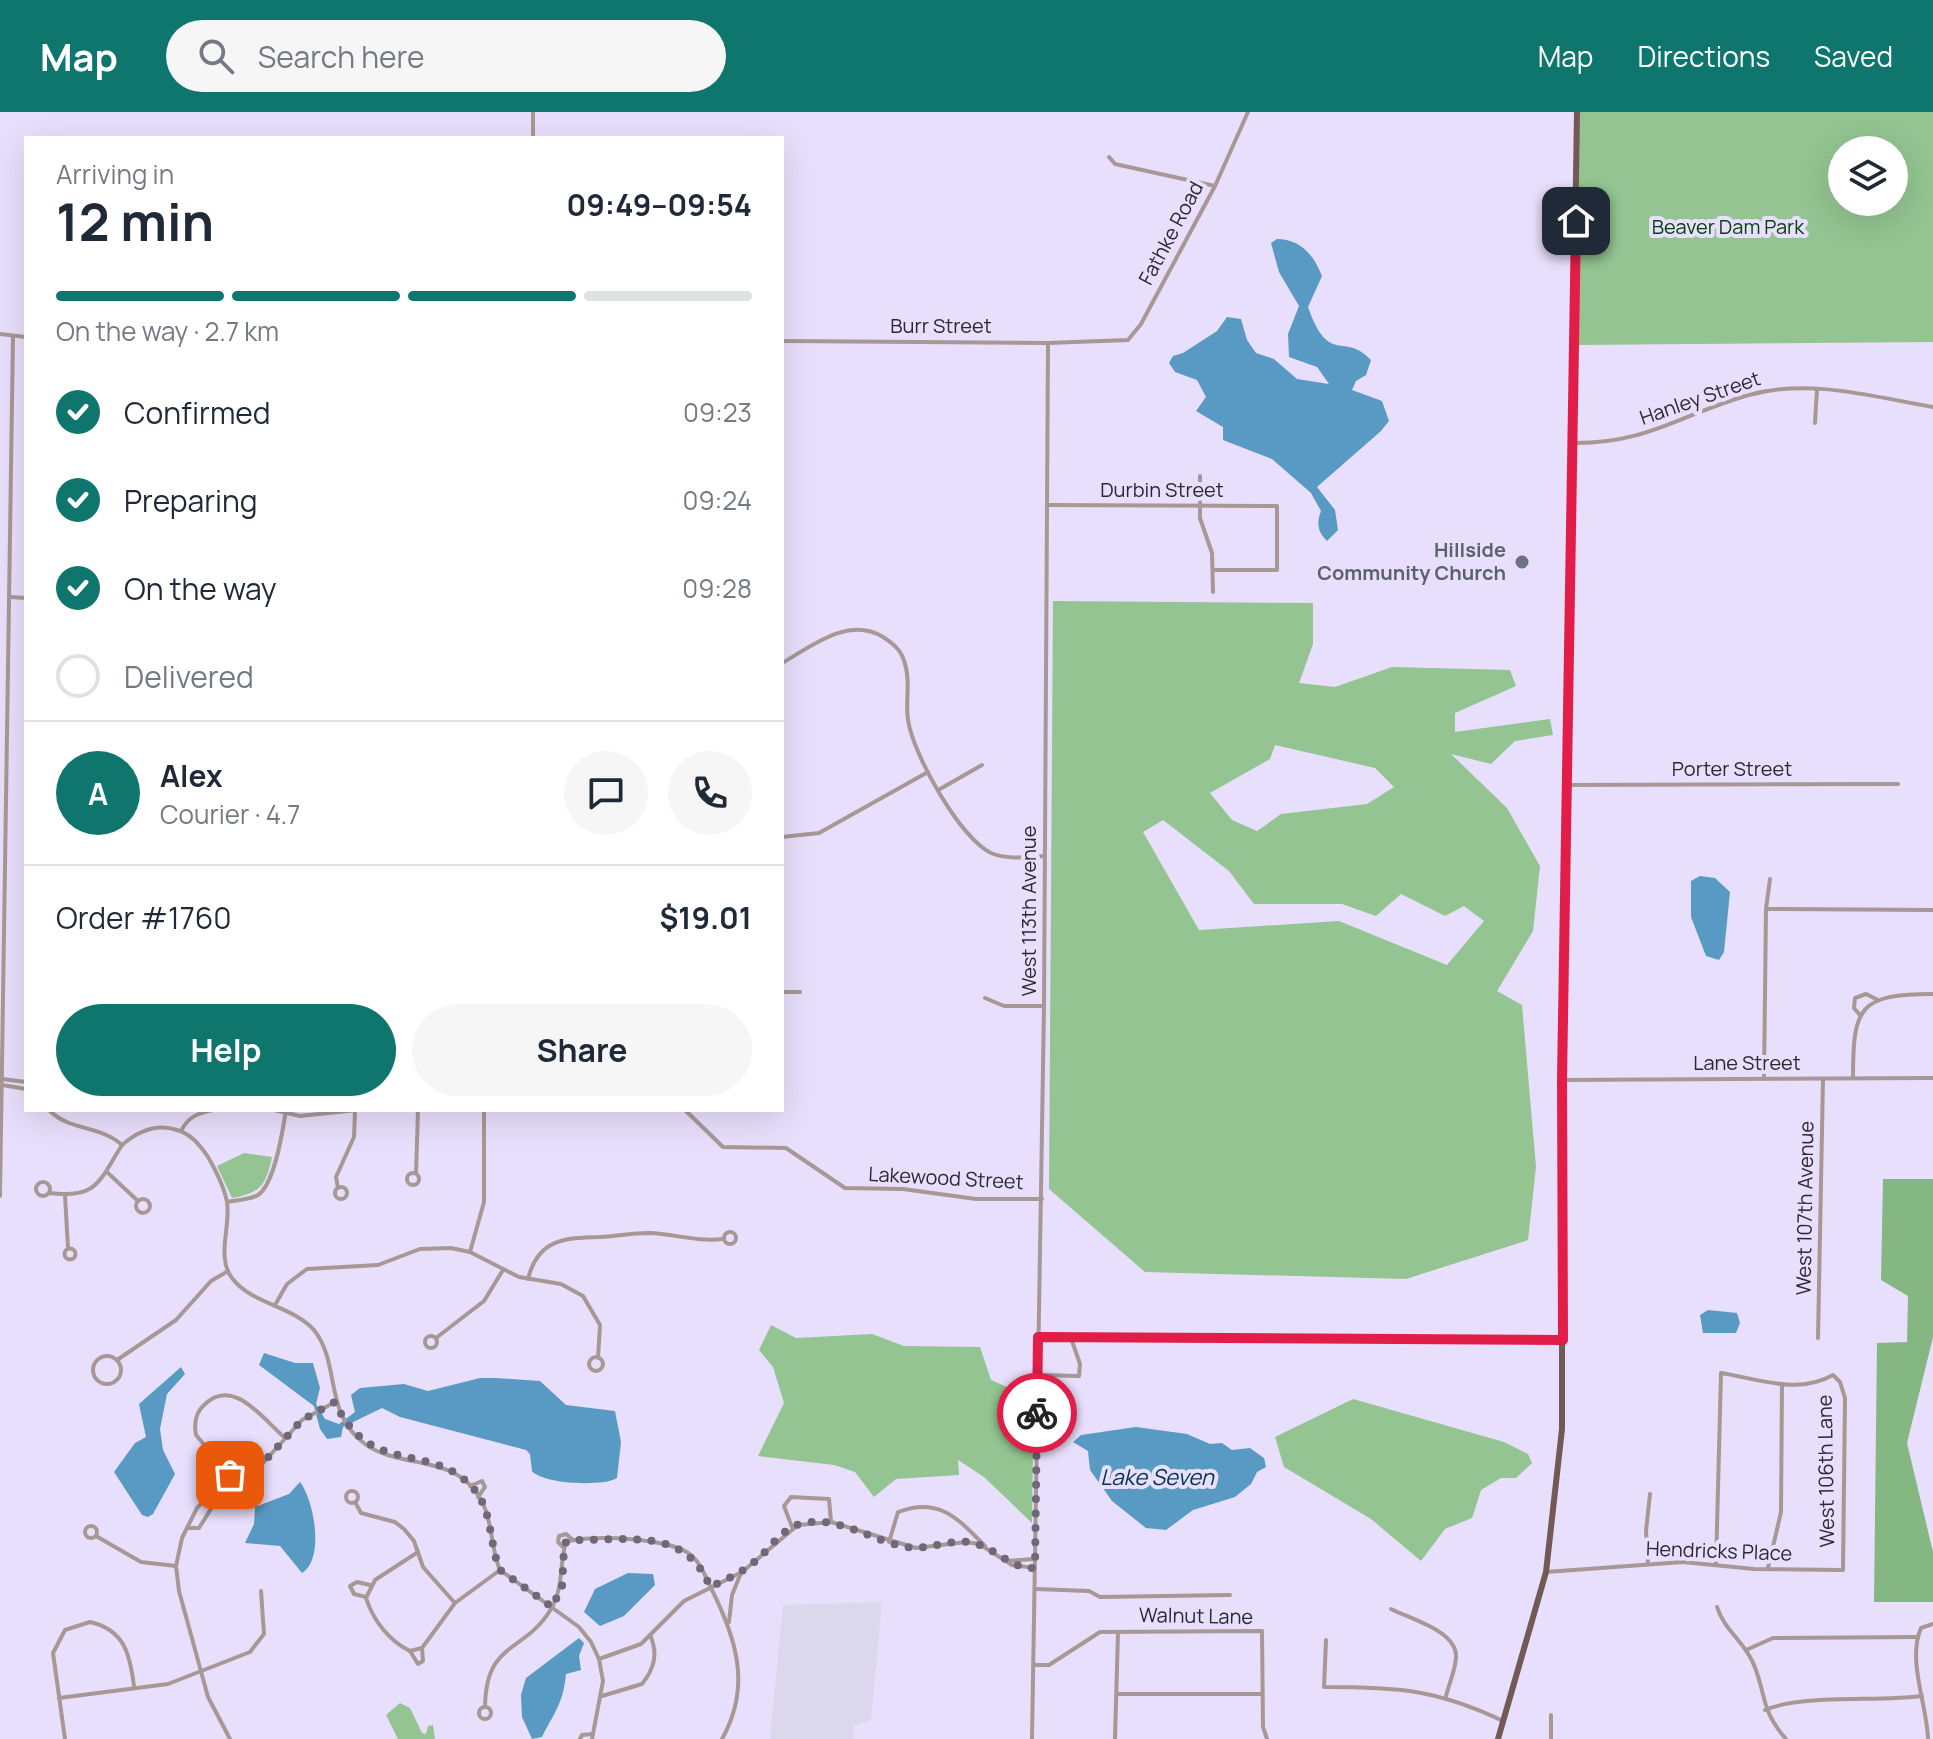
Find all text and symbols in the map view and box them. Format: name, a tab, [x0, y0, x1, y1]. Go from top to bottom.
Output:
search box	[166, 20, 726, 92]
text: Map	[40, 30, 118, 82]
icon: search	[194, 34, 238, 78]
text: Search here	[258, 36, 425, 77]
text: Map	[1538, 37, 1593, 75]
text: Directions	[1637, 37, 1770, 75]
text: Saved	[1814, 37, 1893, 75]
map controls	[1828, 136, 1908, 216]
button: layers	[1828, 136, 1908, 216]
text: Arriving in	[56, 156, 174, 192]
street label: Fathke Road	[1132, 176, 1209, 289]
text: 09:49–09:54	[566, 184, 752, 225]
text: 12 min	[56, 186, 214, 257]
pin	[1542, 187, 1610, 255]
icon: home	[1554, 199, 1598, 243]
park label: Beaver Dam Park	[1652, 213, 1805, 240]
street label: Burr Street	[890, 312, 992, 339]
text: On the way · 2.7 km	[56, 313, 279, 349]
street label: Hanley Street	[1636, 364, 1764, 431]
icon: check	[56, 390, 100, 434]
text: Confirmed	[124, 392, 271, 433]
text: 09:23	[683, 394, 752, 430]
street label: Durbin Street	[1100, 476, 1224, 503]
icon: check	[56, 478, 100, 522]
text: Preparing	[124, 480, 258, 521]
text: 09:24	[683, 482, 752, 518]
place label: Hillside Community Church	[1317, 536, 1506, 586]
marker: Hillside Community Church	[1513, 553, 1531, 571]
icon: check	[56, 566, 100, 610]
text: On the way	[124, 568, 277, 609]
text: 09:28	[682, 570, 752, 606]
text: Delivered	[124, 656, 254, 697]
button: chat	[564, 751, 648, 835]
button: phone	[668, 751, 752, 835]
text: Alex	[160, 755, 223, 796]
street label: Porter Street	[1672, 755, 1792, 782]
text: A	[88, 773, 108, 814]
text: Courier · 4.7	[160, 796, 300, 832]
street label: West 113th Avenue	[1015, 826, 1042, 996]
text: Order #1760	[56, 897, 232, 938]
text: $19.01	[660, 897, 752, 938]
button: Help	[56, 1004, 396, 1096]
button: Share	[412, 1004, 752, 1096]
street label: Lane Street	[1693, 1049, 1801, 1076]
street label: West 107th Avenue	[1789, 1121, 1820, 1295]
street label: Lakewood Street	[868, 1160, 1024, 1195]
courier	[997, 1373, 1077, 1453]
icon: bike	[1015, 1391, 1059, 1435]
street label: West 106th Lane	[1811, 1394, 1840, 1548]
pin	[196, 1441, 264, 1509]
icon: bag	[208, 1453, 252, 1497]
water label: Lake Seven	[1100, 1462, 1215, 1492]
street label: Hendricks Place	[1645, 1534, 1793, 1567]
street label: Walnut Lane	[1139, 1601, 1253, 1630]

